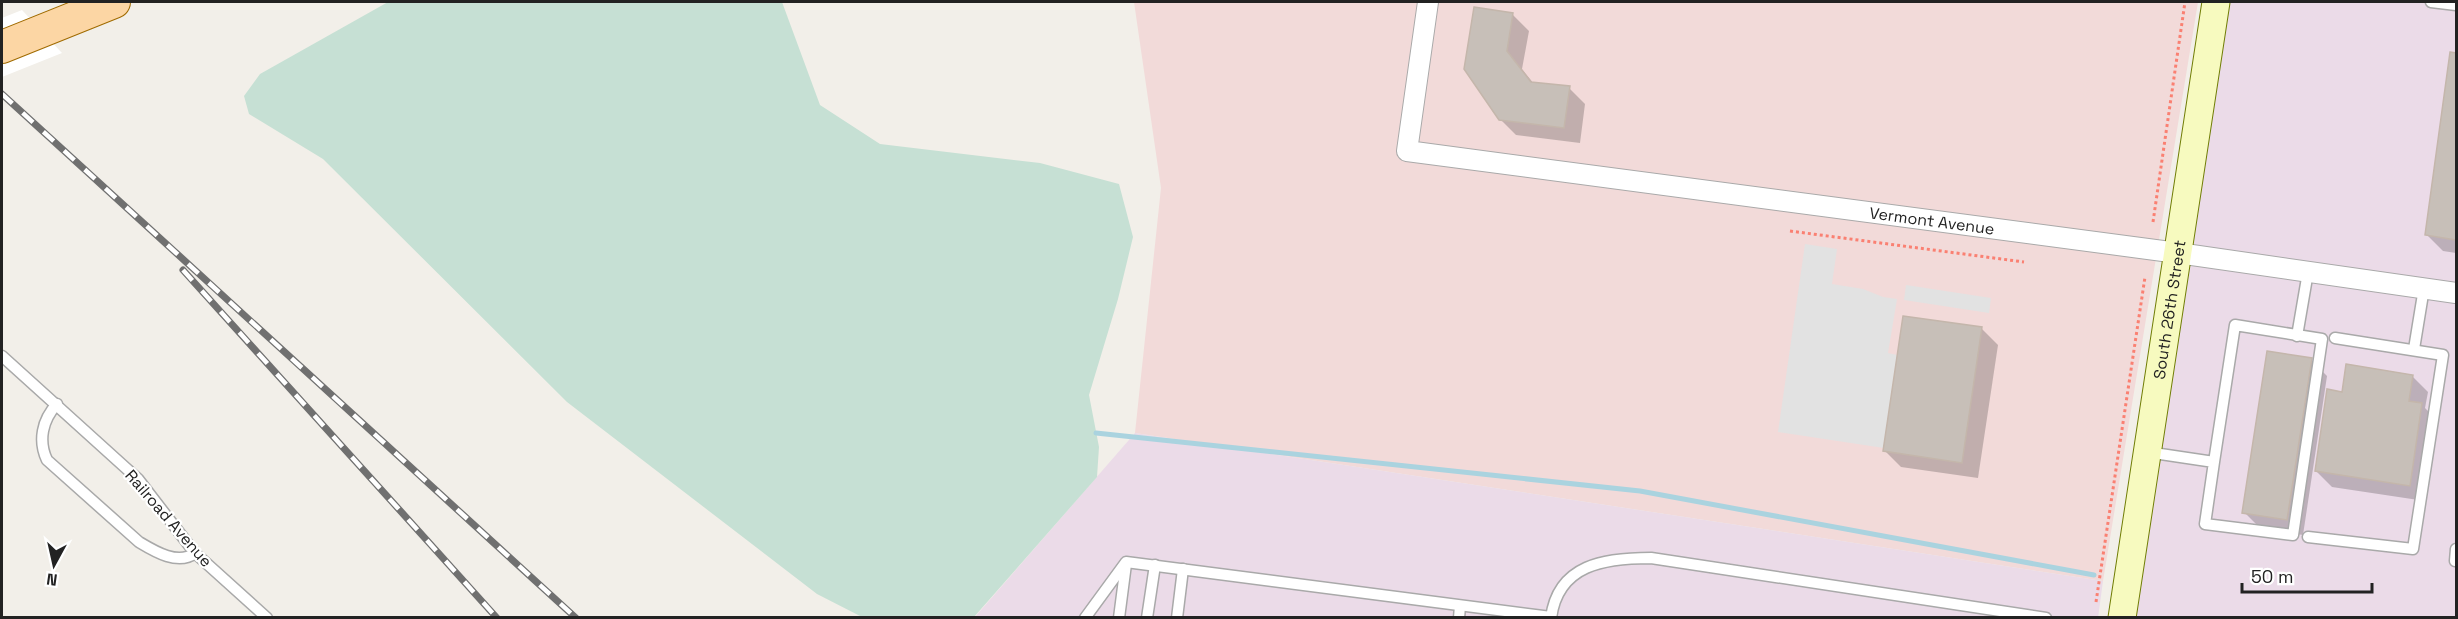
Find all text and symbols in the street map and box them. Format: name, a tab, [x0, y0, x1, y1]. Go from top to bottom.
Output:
street label: Vermont Avenue	[1868, 202, 1996, 240]
street label: South 26th Street	[2149, 239, 2191, 381]
street label: Railroad Avenue	[121, 465, 217, 571]
north arrow	[24, 535, 84, 595]
scale bar	[2242, 556, 2372, 594]
text: 50 m	[2251, 565, 2293, 588]
text: N	[45, 568, 59, 591]

